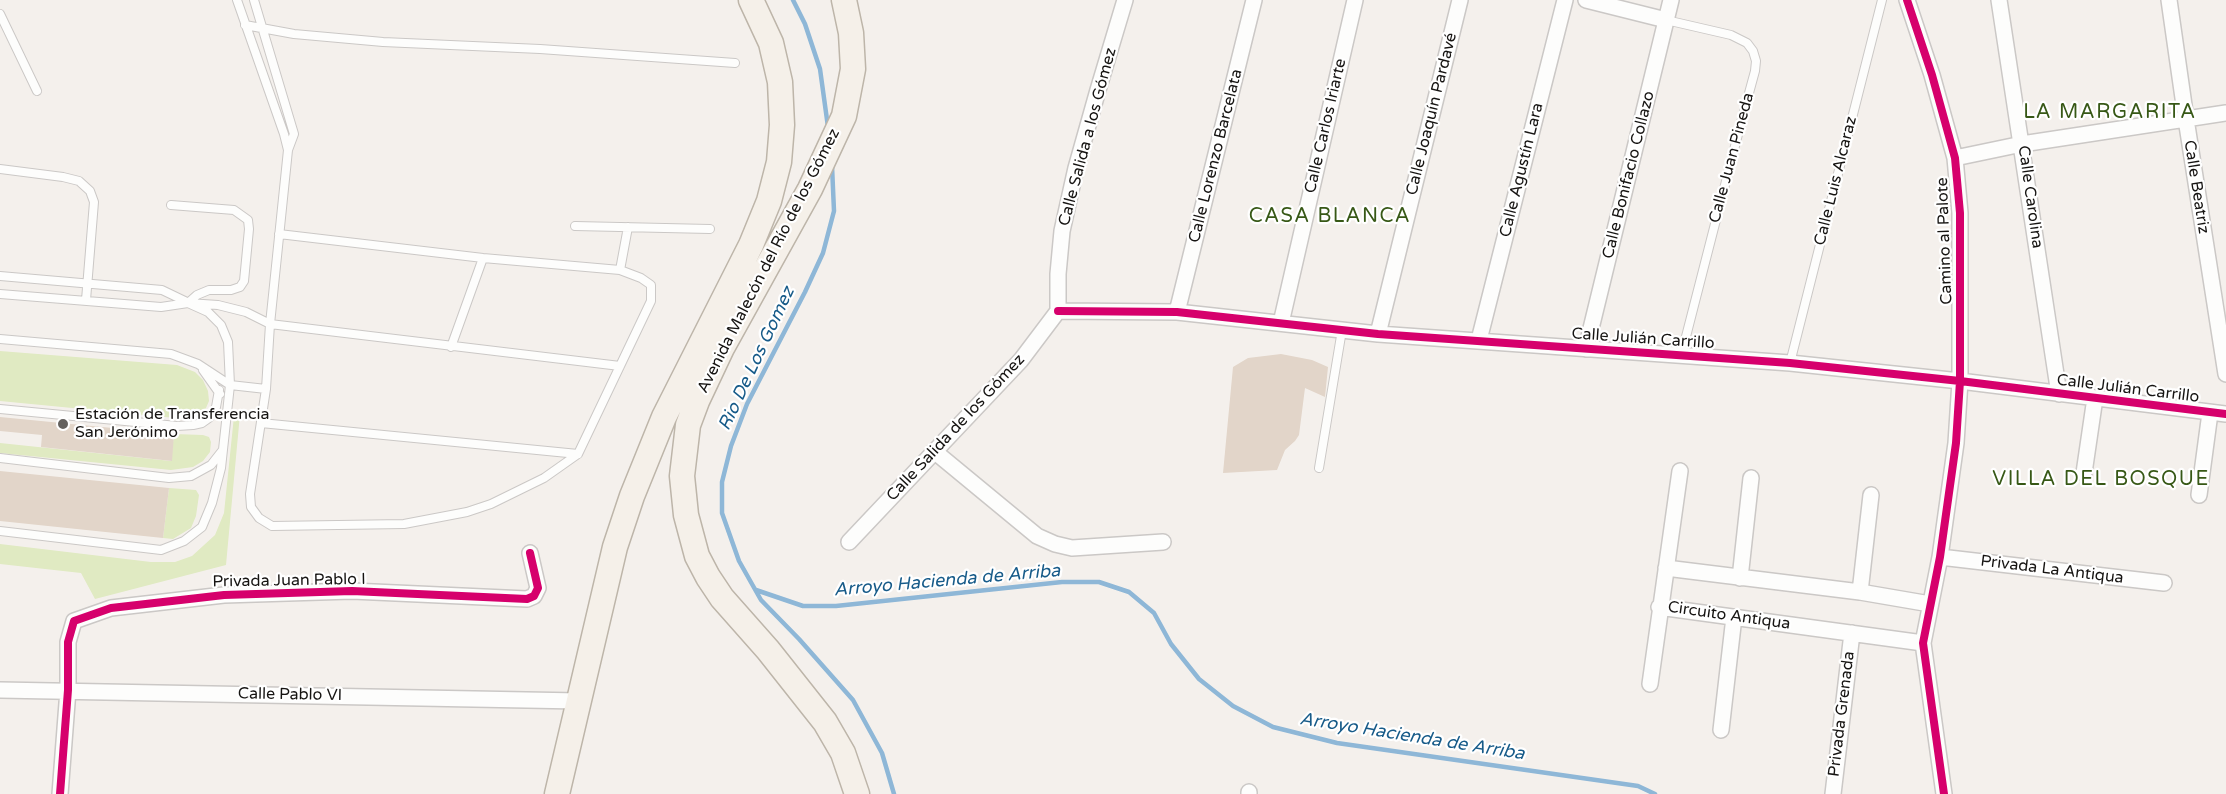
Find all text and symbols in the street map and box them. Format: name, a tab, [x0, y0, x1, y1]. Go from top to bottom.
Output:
street label: Calle Joaquín Pardavé	[1403, 31, 1461, 197]
street label: Calle Salida a los Gómez	[1055, 46, 1121, 228]
street label: Calle Carlos Iriarte	[1301, 57, 1351, 195]
street label: Calle Lorenzo Barcelata	[1185, 67, 1247, 245]
street label: Calle Bonifacio Collazo	[1599, 89, 1659, 261]
street label: Calle Juan Pineda	[1705, 91, 1759, 225]
street label: Calle Agustín Lara	[1496, 101, 1548, 239]
district label: LA MARGARITA	[2023, 101, 2197, 125]
street label: Calle Luis Alcaraz	[1811, 114, 1861, 248]
street label: Avenida Malecón del Río de los Gómez	[694, 126, 844, 396]
street label: Calle Beatriz	[2179, 139, 2213, 235]
street label: Calle Carolina	[2013, 144, 2047, 250]
street label: Camino al Palote	[1933, 177, 1957, 305]
district label: CASA BLANCA	[1249, 205, 1411, 229]
water label: Rio De Los Gomez	[714, 284, 800, 434]
street label: Calle Julián Carrillo	[1571, 324, 1715, 354]
street label: Calle Salida de los Gómez	[883, 351, 1029, 505]
street label: Calle Julián Carrillo	[2056, 371, 2200, 407]
place label: Estación de Transferencia San Jerónimo	[75, 405, 270, 443]
marker: Estación de Transferencia San Jerónimo	[56, 417, 70, 431]
district label: VILLA DEL BOSQUE	[1992, 468, 2210, 492]
street label: Privada La Antiqua	[1979, 552, 2125, 588]
water label: Arroyo Hacienda de Arriba	[833, 560, 1061, 602]
street label: Privada Juan Pablo I	[212, 570, 366, 592]
street label: Circuito Antiqua	[1667, 598, 1791, 634]
street label: Privada Grenada	[1825, 650, 1859, 778]
street label: Calle Pablo VI	[238, 684, 342, 706]
water label: Arroyo Hacienda de Arriba	[1298, 709, 1526, 765]

